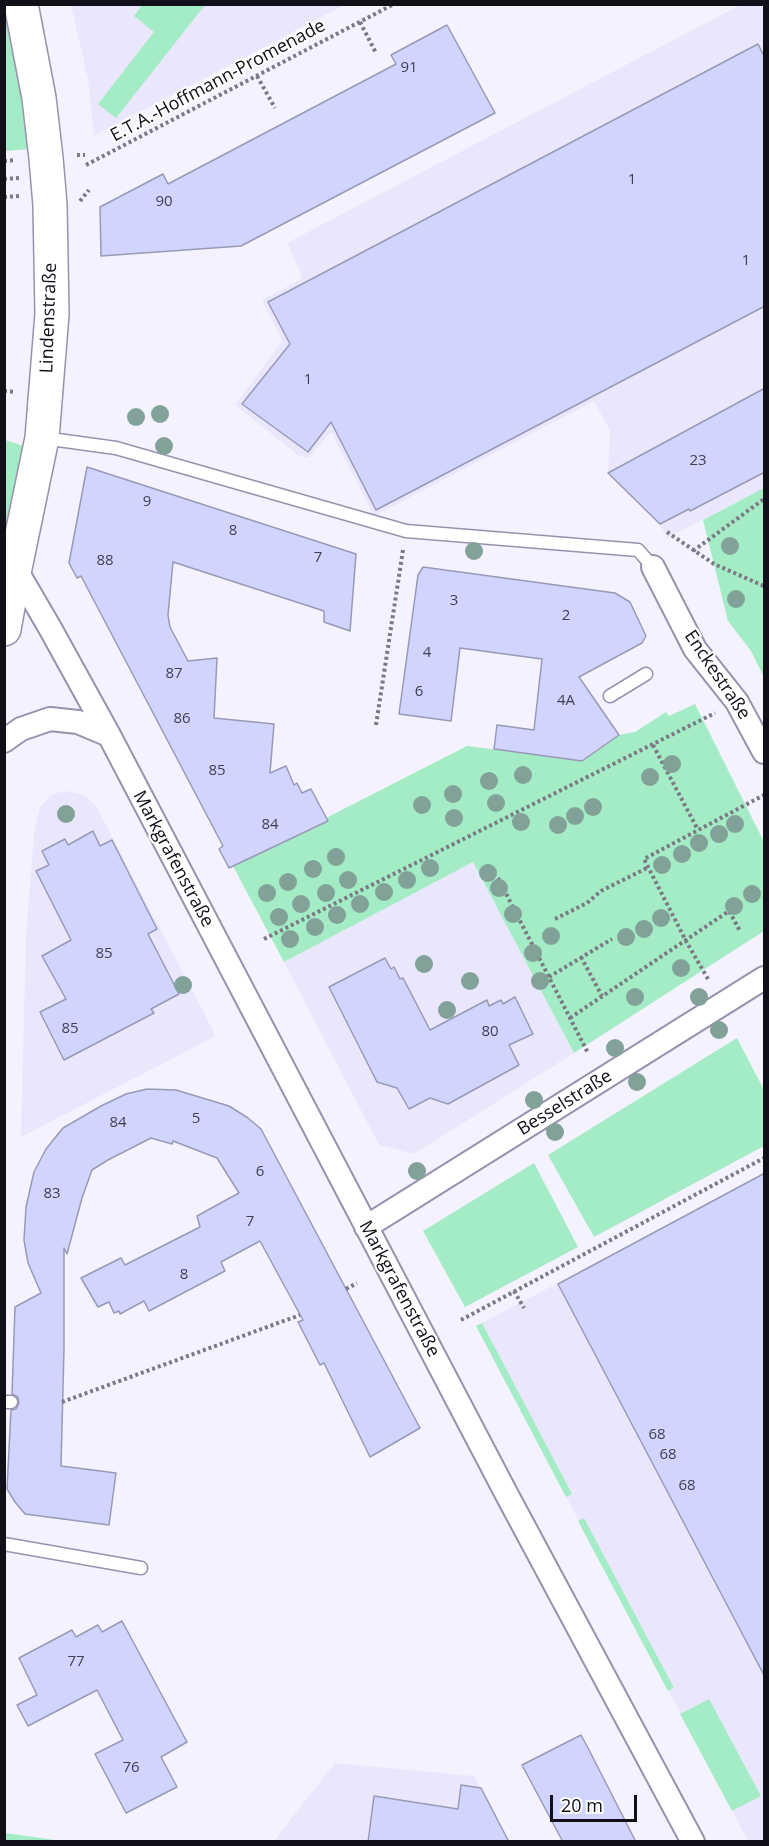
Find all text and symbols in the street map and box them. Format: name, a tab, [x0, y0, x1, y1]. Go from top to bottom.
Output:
street label: E.T.A.-Hoffmann-Promenade	[107, 15, 329, 147]
house number: 91	[400, 59, 418, 77]
house number: 1	[628, 171, 636, 189]
house number: 90	[155, 193, 173, 211]
house number: 1	[742, 252, 750, 270]
street label: Lindenstraße	[36, 262, 62, 374]
house number: 1	[304, 371, 312, 389]
house number: 23	[689, 452, 707, 470]
house number: 9	[143, 493, 151, 511]
house number: 8	[229, 522, 237, 540]
house number: 7	[314, 549, 322, 567]
house number: 88	[96, 552, 114, 570]
house number: 3	[450, 592, 458, 610]
house number: 2	[562, 607, 570, 625]
street label: Enckestraße	[679, 626, 755, 724]
house number: 4	[423, 644, 431, 662]
house number: 87	[165, 665, 183, 683]
house number: 6	[415, 683, 423, 701]
house number: 4A	[557, 692, 575, 710]
house number: 86	[173, 710, 191, 728]
house number: 85	[208, 762, 226, 780]
street label: Markgrafenstraße	[128, 787, 218, 931]
house number: 84	[261, 816, 279, 834]
house number: 85	[95, 945, 113, 963]
house number: 85	[61, 1020, 79, 1038]
house number: 80	[481, 1023, 499, 1041]
street label: Besselstraße	[514, 1065, 616, 1141]
house number: 5	[192, 1110, 200, 1128]
house number: 84	[109, 1114, 127, 1132]
house number: 6	[256, 1163, 264, 1181]
house number: 83	[43, 1185, 61, 1203]
house number: 7	[246, 1213, 254, 1231]
street label: Markgrafenstraße	[354, 1217, 444, 1361]
house number: 8	[180, 1266, 188, 1284]
house number: 68	[648, 1426, 666, 1444]
house number: 68	[659, 1446, 677, 1464]
house number: 68	[678, 1477, 696, 1495]
house number: 77	[67, 1653, 85, 1671]
house number: 76	[122, 1759, 140, 1777]
scale bar	[553, 1783, 640, 1821]
text: 20 m	[561, 1793, 603, 1817]

